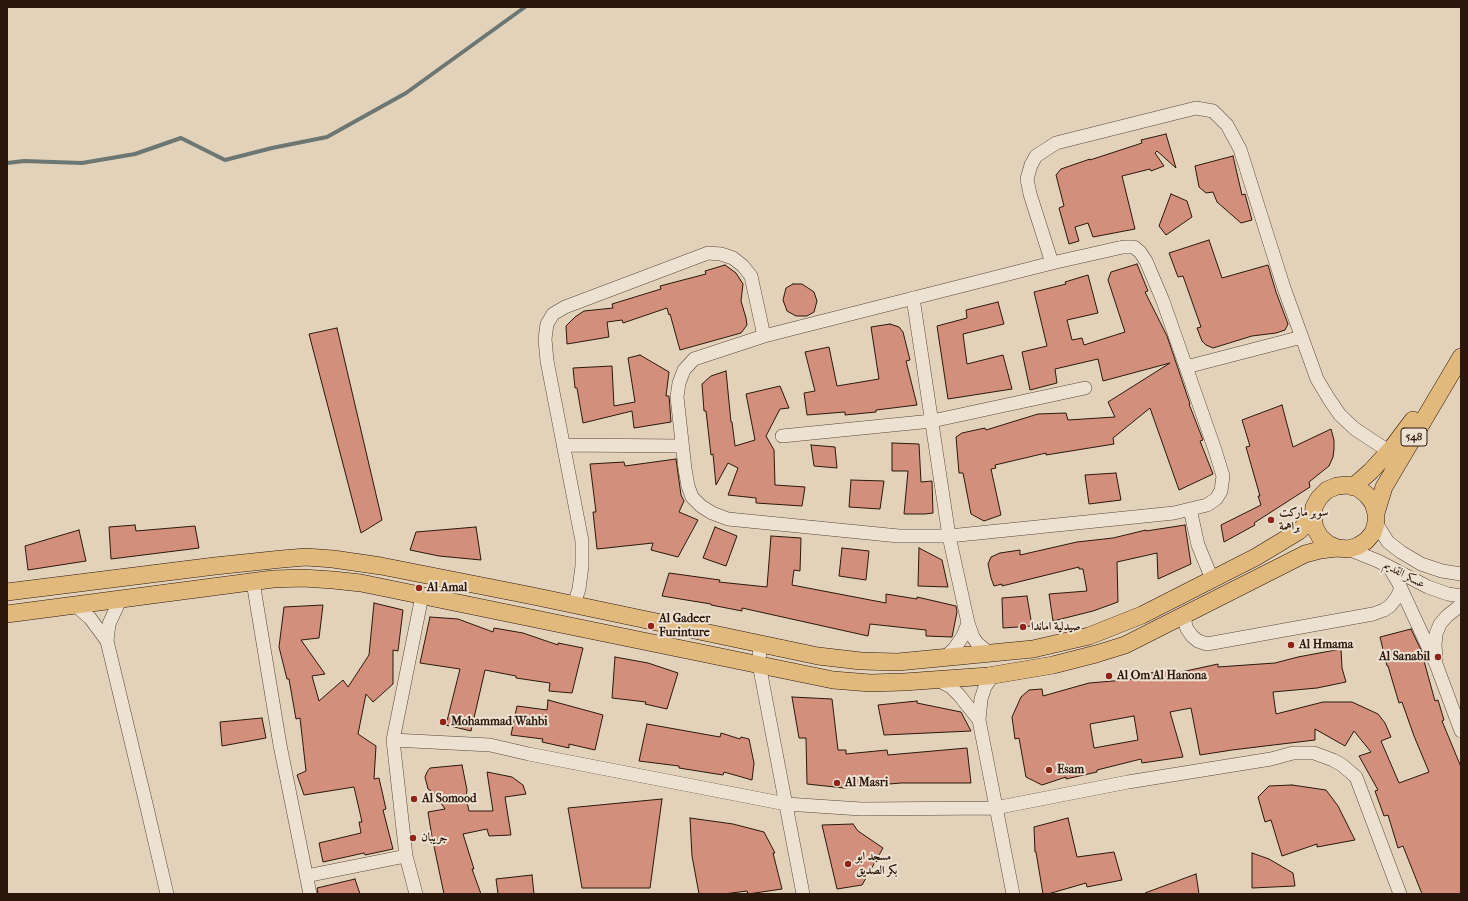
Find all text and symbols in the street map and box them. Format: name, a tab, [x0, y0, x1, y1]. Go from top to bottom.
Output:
road number: 548	[1401, 428, 1427, 446]
place label: سوبر ماركت براهمة	[1279, 506, 1328, 534]
marker: سوبر ماركت براهمة	[1266, 515, 1276, 525]
street label: عسكر القديم	[1381, 558, 1427, 592]
place label: Al Amal	[427, 581, 467, 595]
marker: Al Amal	[414, 583, 424, 593]
place label: Al Gadeer Furinture	[659, 612, 710, 640]
place label: صيدلية اماندا	[1031, 620, 1081, 634]
marker: Al Gadeer Furinture	[646, 621, 656, 631]
marker: صيدلية اماندا	[1018, 622, 1028, 632]
place label: Al Hmama	[1299, 638, 1353, 652]
marker: Al Hmama	[1286, 640, 1296, 650]
place label: Al Sanabil	[1379, 650, 1430, 664]
marker: Al Sanabil	[1433, 652, 1443, 662]
place label: Al Om Al Hanona	[1117, 669, 1207, 683]
marker: Al Om Al Hanona	[1104, 671, 1114, 681]
place label: Mohammad Wahbi	[451, 715, 548, 729]
marker: Mohammad Wahbi	[438, 717, 448, 727]
place label: Esam	[1057, 763, 1084, 777]
marker: Esam	[1044, 765, 1054, 775]
place label: Al Masri	[845, 776, 888, 790]
marker: Al Masri	[832, 778, 842, 788]
place label: Al Somood	[422, 792, 477, 806]
marker: Al Somood	[409, 794, 419, 804]
place label: جريبان	[421, 831, 448, 845]
marker: جريبان	[408, 833, 418, 843]
place label: مسجد ابو بكر الصديق	[856, 850, 897, 878]
marker: مسجد ابو بكر الصديق	[843, 859, 853, 869]

